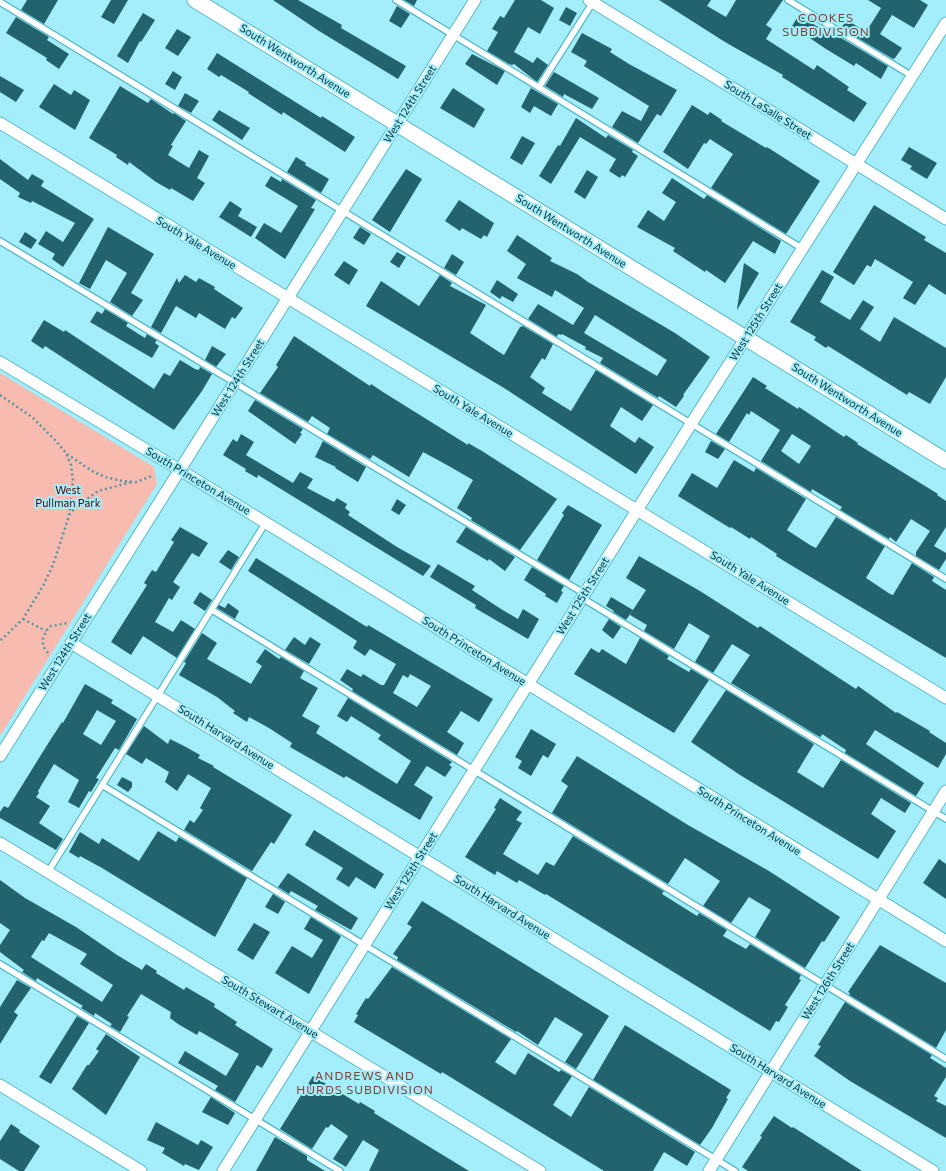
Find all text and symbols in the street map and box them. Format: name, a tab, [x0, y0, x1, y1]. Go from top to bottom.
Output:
district label: COOKES SUBDIVISION	[782, 11, 870, 39]
street label: South Wentworth Avenue	[237, 21, 353, 101]
street label: West 124th Street	[381, 63, 439, 145]
street label: South LaSalle Street	[722, 78, 814, 142]
street label: South Wentworth Avenue	[513, 191, 629, 271]
street label: South Yale Avenue	[153, 214, 239, 272]
street label: West 125th Street	[727, 281, 785, 363]
street label: West 124th Street	[209, 337, 267, 419]
street label: South Wentworth Avenue	[789, 360, 905, 440]
street label: South Yale Avenue	[430, 382, 516, 440]
street label: South Princeton Avenue	[143, 445, 253, 517]
park label: West Pullman Park	[35, 483, 101, 509]
street label: South Yale Avenue	[708, 548, 792, 608]
street label: West 125th Street	[554, 555, 612, 637]
street label: West 124th Street	[36, 611, 94, 693]
street label: South Princeton Avenue	[420, 614, 528, 688]
street label: South Harvard Avenue	[175, 702, 277, 772]
street label: South Princeton Avenue	[695, 784, 803, 858]
street label: West 125th Street	[382, 830, 440, 912]
street label: South Harvard Avenue	[451, 872, 553, 942]
street label: West 126th Street	[799, 940, 857, 1022]
street label: South Stewart Avenue	[219, 973, 321, 1041]
street label: South Harvard Avenue	[727, 1041, 829, 1111]
district label: ANDREWS AND HURDS SUBDIVISION	[296, 1069, 434, 1097]

